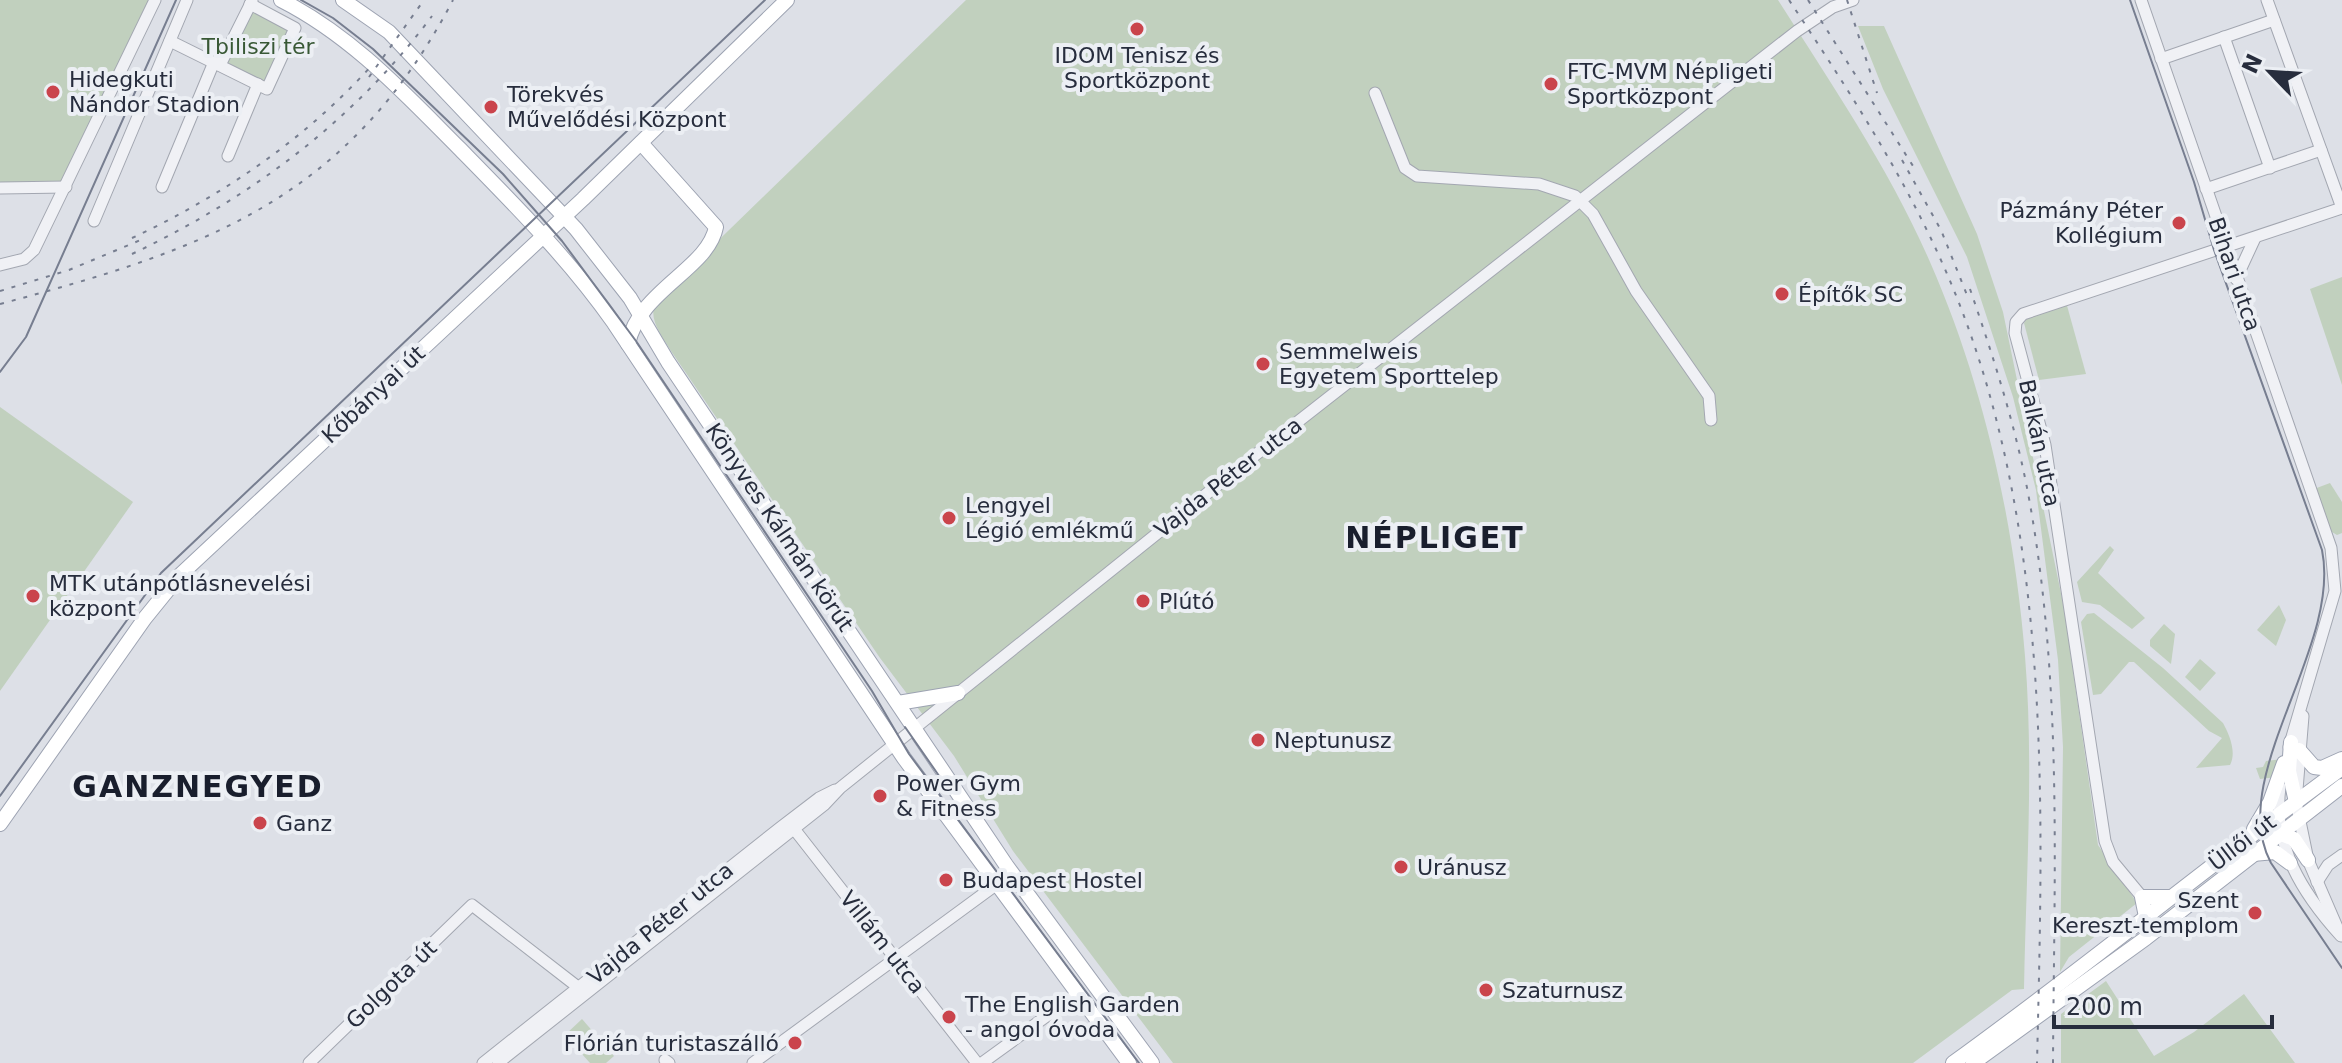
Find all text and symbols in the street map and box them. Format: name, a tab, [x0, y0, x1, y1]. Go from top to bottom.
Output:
marker: IDOM Tenisz és Sportközpont	[1128, 20, 1146, 38]
north arrow	[2230, 32, 2310, 112]
park label: Tbiliszi tér	[200, 34, 315, 59]
place label: IDOM Tenisz és Sportközpont	[1054, 43, 1220, 93]
text: N	[2237, 50, 2268, 77]
place label: FTC-MVM Népligeti Sportközpont	[1567, 59, 1773, 109]
place label: Hidegkuti Nándor Stadion	[69, 67, 240, 117]
marker: FTC-MVM Népligeti Sportközpont	[1542, 75, 1560, 93]
place label: Törekvés Művelődési Központ	[506, 82, 727, 132]
marker: Hidegkuti Nándor Stadion	[44, 83, 62, 101]
marker: Törekvés Művelődési Központ	[482, 98, 500, 116]
place label: Pázmány Péter Kollégium	[2000, 198, 2164, 248]
marker: Pázmány Péter Kollégium	[2170, 214, 2188, 232]
street label: Bihari utca	[2203, 214, 2266, 334]
place label: Építők SC	[1798, 282, 1903, 307]
marker: Építők SC	[1773, 285, 1791, 303]
place label: Semmelweis Egyetem Sporttelep	[1279, 339, 1499, 389]
street label: Kőbányai út	[317, 340, 430, 448]
marker: Semmelweis Egyetem Sporttelep	[1254, 355, 1272, 373]
street label: Balkán utca	[2014, 377, 2065, 509]
street label: Vajda Péter utca	[1150, 412, 1307, 543]
street label: Könyves Kálmán körút	[701, 419, 859, 636]
place label: Lengyel Légió emlékmű	[965, 493, 1134, 543]
marker: Lengyel Légió emlékmű	[940, 509, 958, 527]
district label: NÉPLIGET	[1345, 520, 1525, 555]
place label: MTK utánpótlásnevelési központ	[49, 571, 311, 621]
marker: MTK utánpótlásnevelési központ	[24, 587, 42, 605]
place label: Plútó	[1159, 589, 1214, 614]
marker: Plútó	[1134, 592, 1152, 610]
place label: Neptunusz	[1274, 728, 1391, 753]
marker: Neptunusz	[1249, 731, 1267, 749]
district label: GANZNEGYED	[72, 769, 324, 804]
place label: Power Gym & Fitness	[896, 771, 1021, 821]
marker: Power Gym & Fitness	[871, 787, 889, 805]
street label: Üllői út	[2204, 809, 2281, 876]
place label: Ganz	[276, 811, 332, 836]
marker: Ganz	[251, 814, 269, 832]
place label: Uránusz	[1417, 855, 1507, 880]
street label: Vajda Péter utca	[583, 857, 738, 990]
marker: Uránusz	[1392, 858, 1410, 876]
place label: Budapest Hostel	[962, 868, 1143, 893]
marker: Budapest Hostel	[937, 871, 955, 889]
street label: Villám utca	[835, 886, 930, 998]
place label: Szent Kereszt-templom	[2052, 888, 2239, 938]
marker: Szent Kereszt-templom	[2246, 904, 2264, 922]
street label: Golgota út	[341, 935, 442, 1034]
place label: Szaturnusz	[1502, 978, 1623, 1003]
scale bar	[2054, 979, 2272, 1029]
marker: Szaturnusz	[1477, 981, 1495, 999]
place label: The English Garden - angol óvoda	[964, 992, 1180, 1042]
text: 200 m	[2066, 993, 2143, 1021]
marker: The English Garden - angol óvoda	[940, 1008, 958, 1026]
place label: Flórián turistaszálló	[564, 1031, 779, 1056]
marker: Flórián turistaszálló	[786, 1034, 804, 1052]

